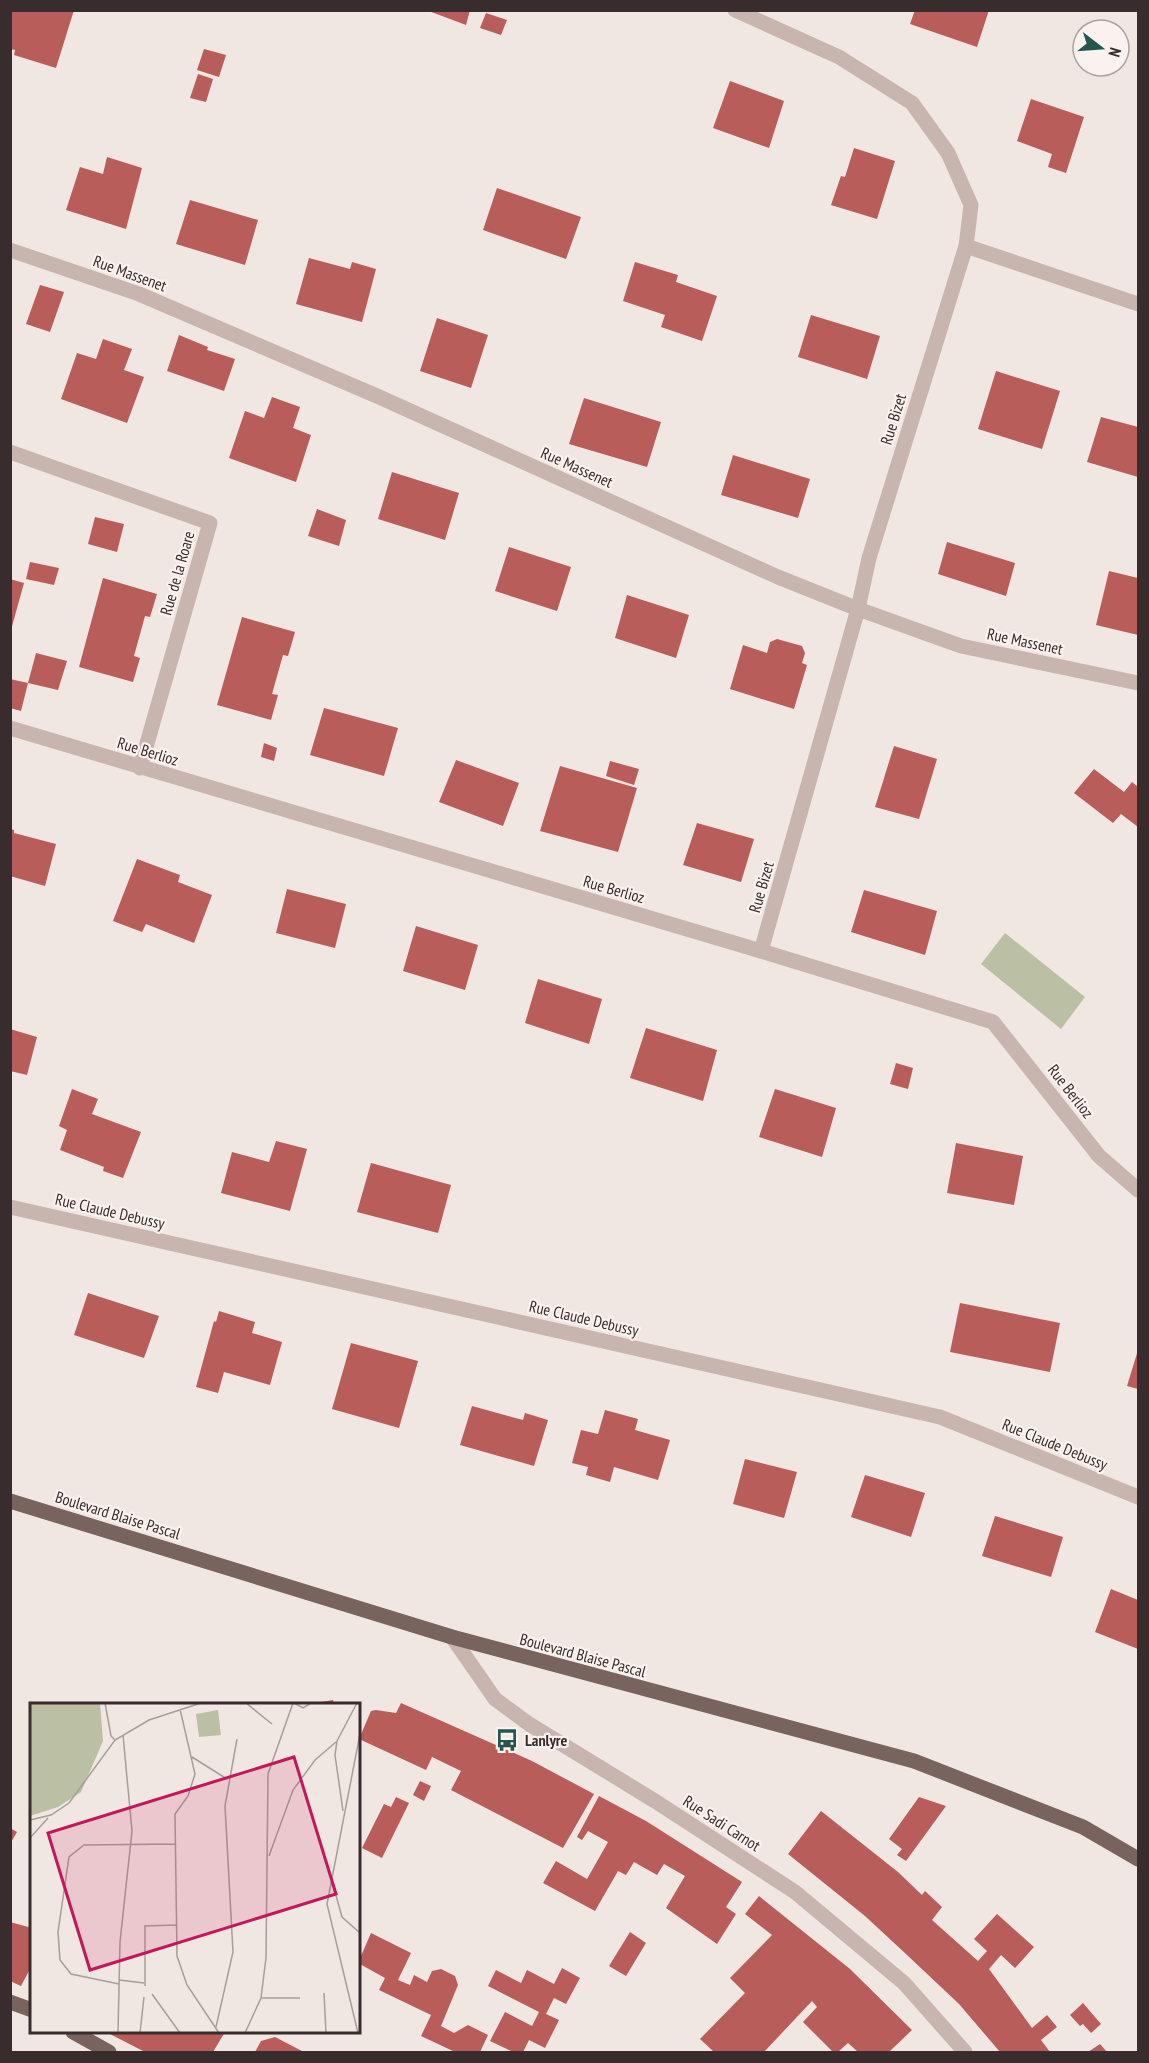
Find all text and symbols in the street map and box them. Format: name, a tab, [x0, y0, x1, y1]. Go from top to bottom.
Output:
north arrow	[1071, 18, 1131, 78]
text: N	[1105, 45, 1126, 59]
street label: Rue Massenet	[91, 250, 170, 296]
street label: Rue Bizet	[876, 391, 910, 447]
street label: Rue Massenet	[538, 442, 617, 492]
street label: Rue de la Roare	[155, 529, 199, 617]
street label: Rue Massenet	[985, 623, 1065, 659]
street label: Rue Berlioz	[115, 732, 181, 770]
street label: Rue Bizet	[744, 859, 778, 915]
street label: Rue Berlioz	[581, 871, 647, 907]
street label: Rue Berlioz	[1044, 1060, 1098, 1122]
street label: Rue Claude Debussy	[53, 1189, 167, 1233]
street label: Rue Claude Debussy	[527, 1296, 641, 1340]
street label: Rue Claude Debussy	[999, 1414, 1111, 1474]
street label: Boulevard Blaise Pascal	[53, 1486, 183, 1544]
street label: Boulevard Blaise Pascal	[518, 1629, 649, 1682]
inset map	[30, 1703, 360, 2033]
bus stop icon: Lanlyre	[494, 1727, 520, 1753]
place label: Lanlyre	[525, 1730, 568, 1750]
street label: Rue Sadi Carnot	[680, 1791, 765, 1856]

